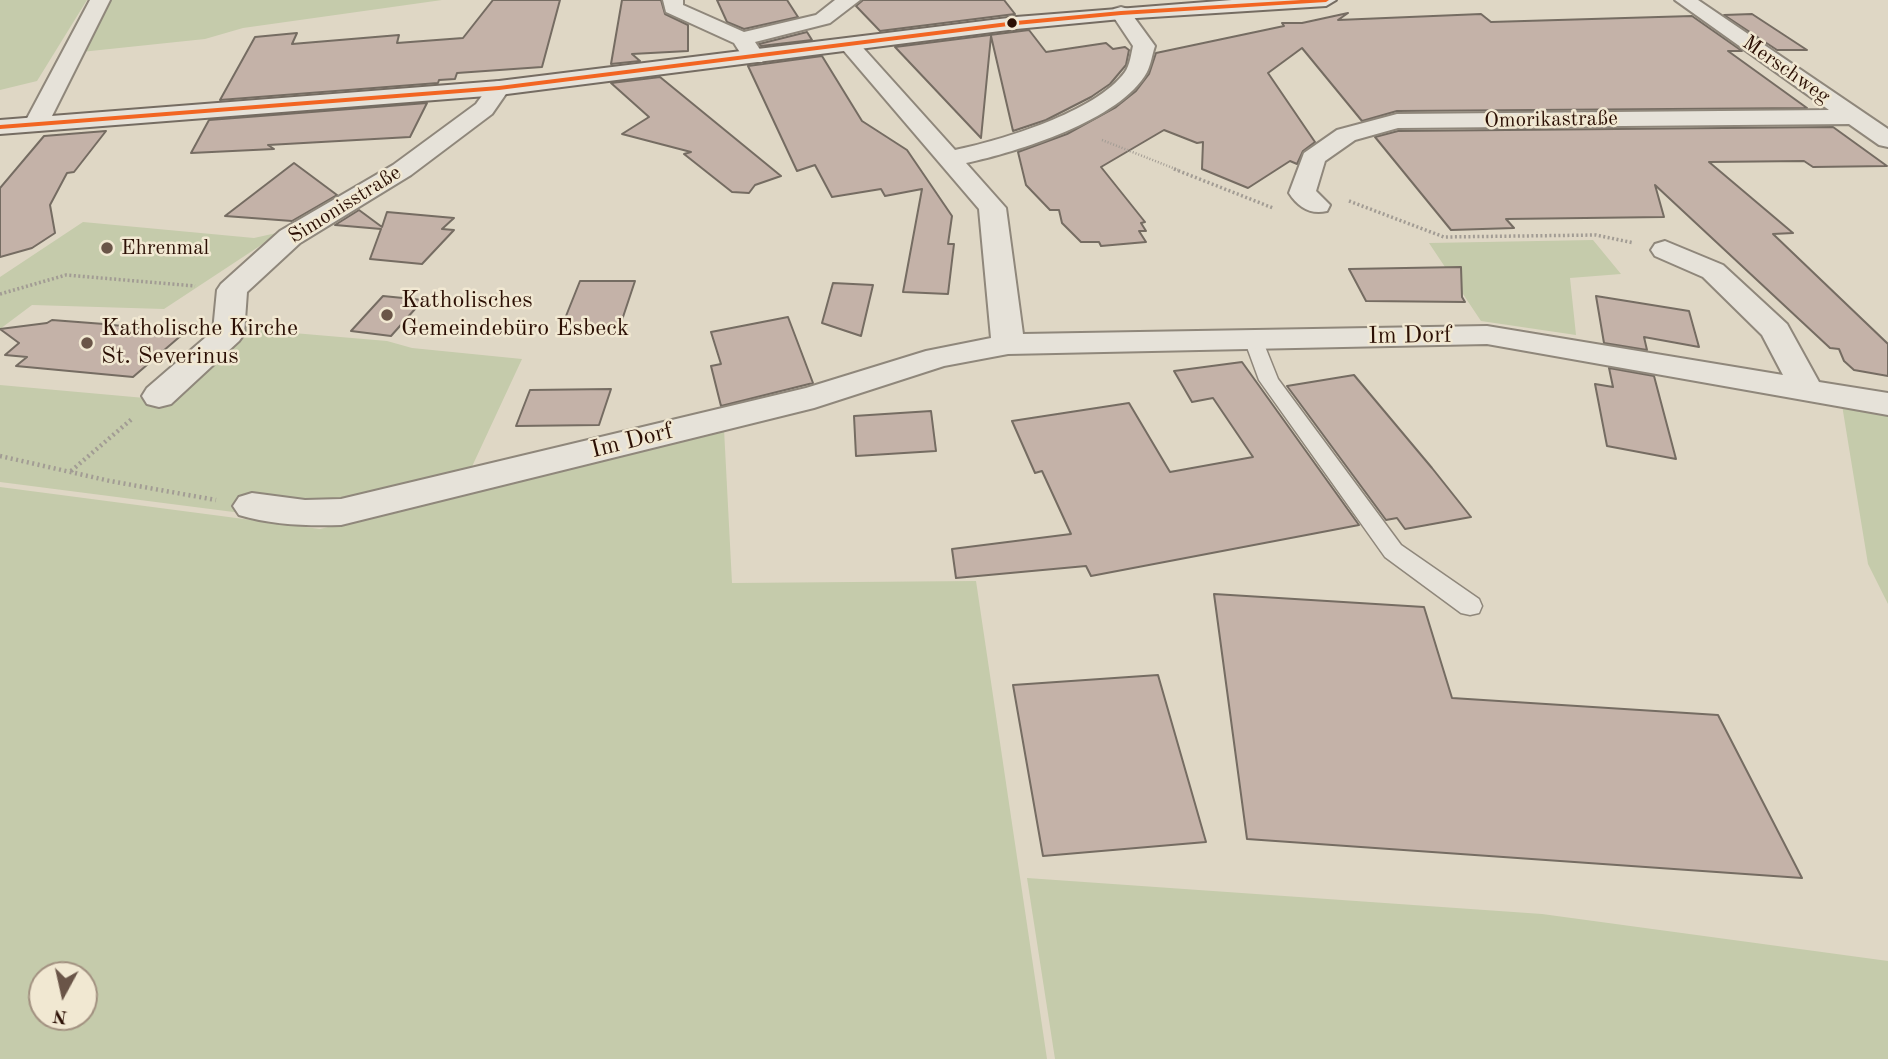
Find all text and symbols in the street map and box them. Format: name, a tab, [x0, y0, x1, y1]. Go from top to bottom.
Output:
unlabelled marker	[1005, 16, 1019, 30]
street label: Merschweg	[1737, 30, 1835, 110]
street label: Omorikastraße	[1484, 106, 1618, 134]
street label: Simonisstraße	[284, 160, 406, 250]
place label: Ehrenmal	[121, 235, 209, 261]
marker: Ehrenmal	[99, 240, 115, 256]
place label: Katholisches Gemeindebüro Esbeck	[401, 287, 629, 343]
marker: Katholisches Gemeindebüro Esbeck	[379, 307, 395, 323]
place label: Katholische Kirche St. Severinus	[101, 315, 298, 371]
street label: Im Dorf	[1368, 321, 1452, 351]
marker: Katholische Kirche St. Severinus	[79, 335, 95, 351]
street label: Im Dorf	[588, 417, 676, 465]
north arrow	[28, 961, 98, 1031]
text: N	[52, 1005, 69, 1026]

